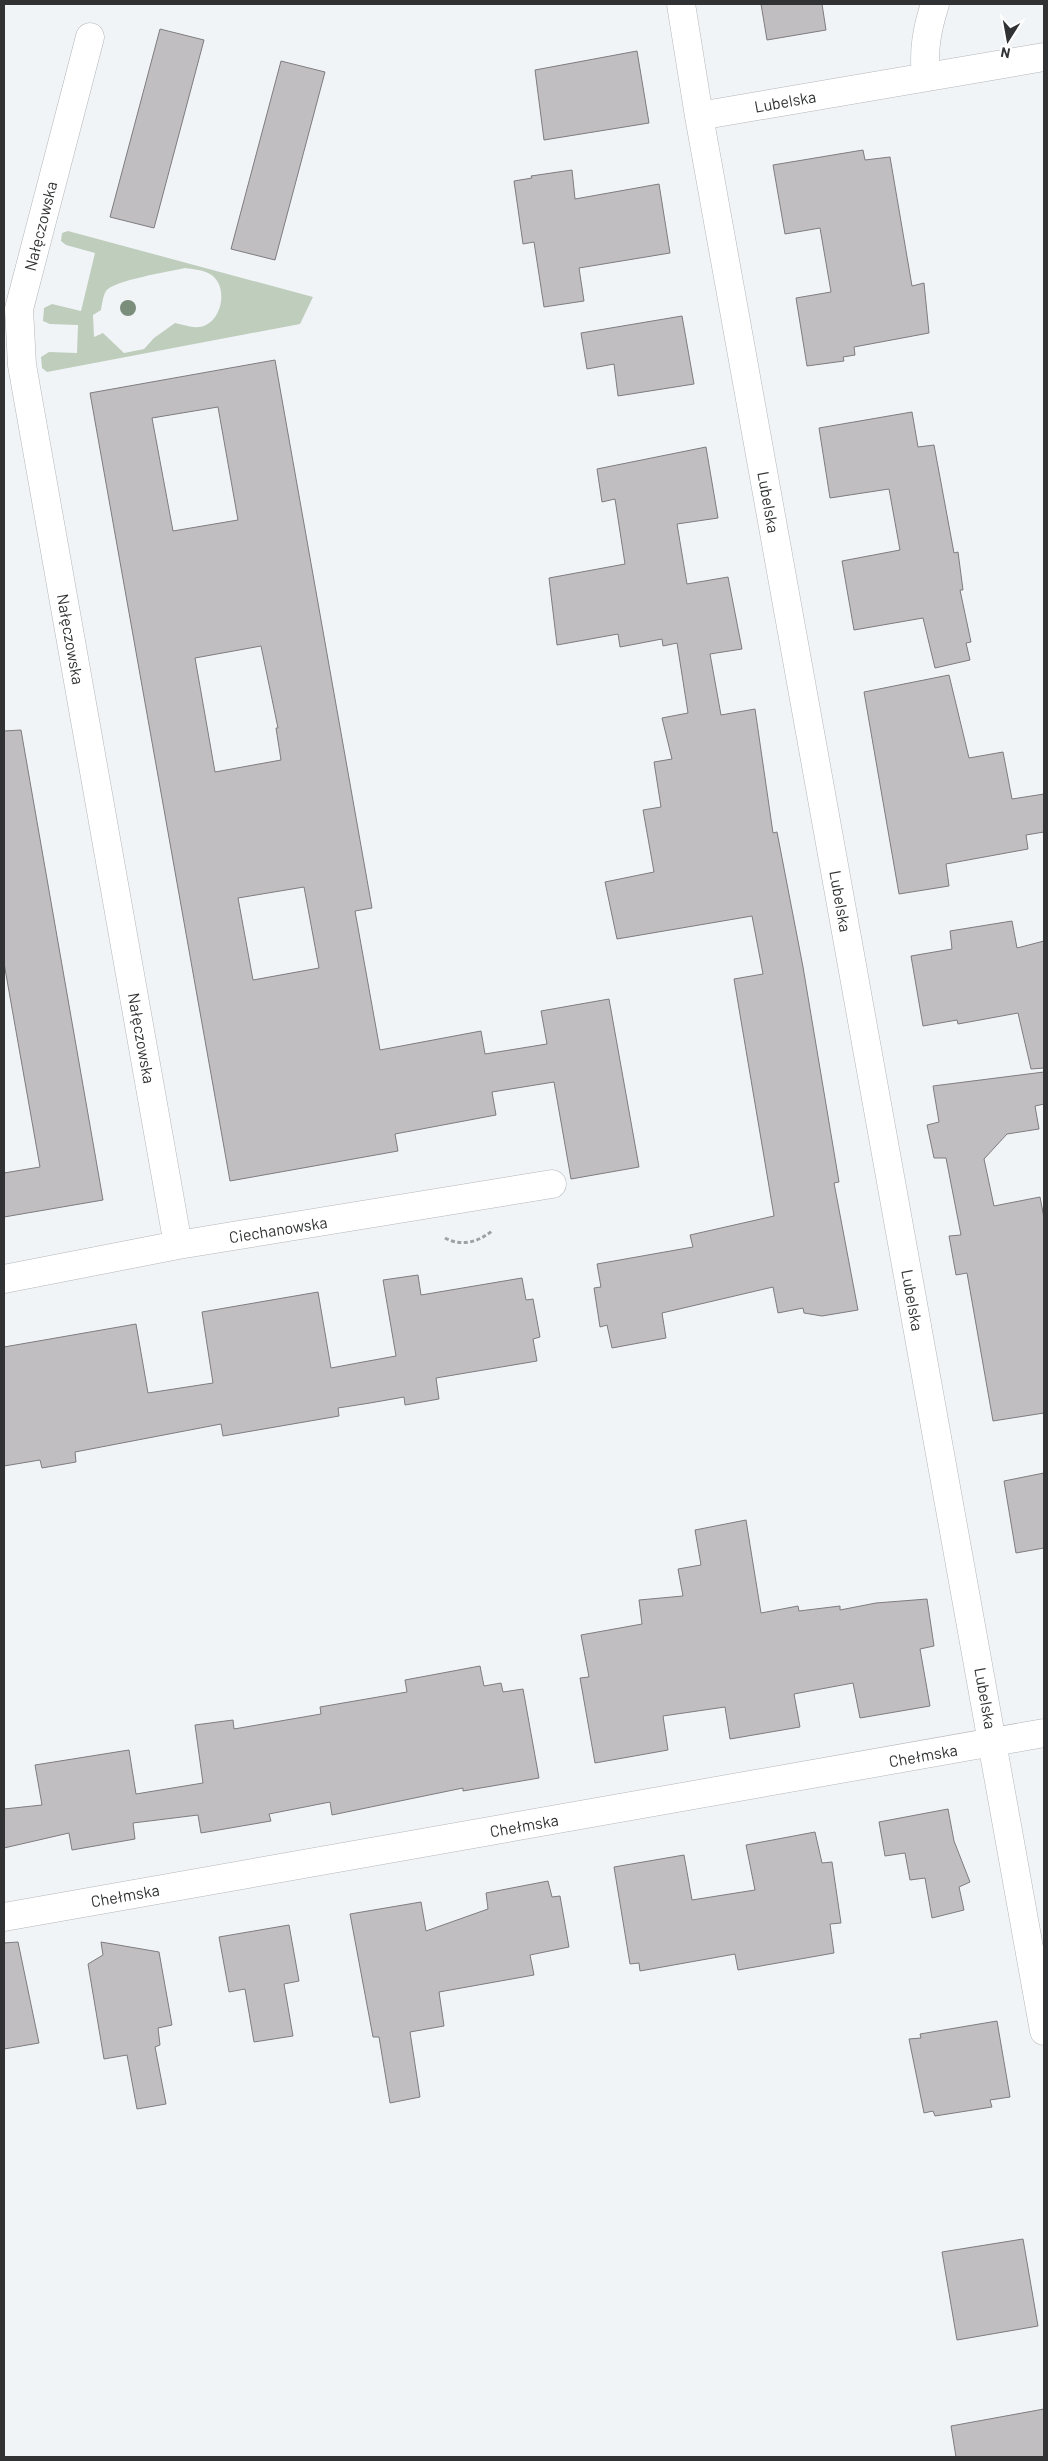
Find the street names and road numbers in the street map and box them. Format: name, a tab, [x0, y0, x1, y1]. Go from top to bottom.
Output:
street label: Lubelska	[753, 86, 817, 116]
street label: Nałęczowska	[20, 179, 60, 273]
street label: Lubelska	[754, 470, 784, 534]
street label: Nałęczowska	[54, 592, 88, 686]
street label: Lubelska	[826, 869, 856, 933]
street label: Nałęczowska	[125, 991, 159, 1085]
street label: Ciechanowska	[228, 1212, 328, 1246]
street label: Lubelska	[898, 1268, 928, 1332]
street label: Lubelska	[971, 1666, 1001, 1730]
street label: Chełmska	[887, 1740, 959, 1770]
street label: Chełmska	[488, 1810, 560, 1840]
street label: Chełmska	[89, 1880, 161, 1910]

